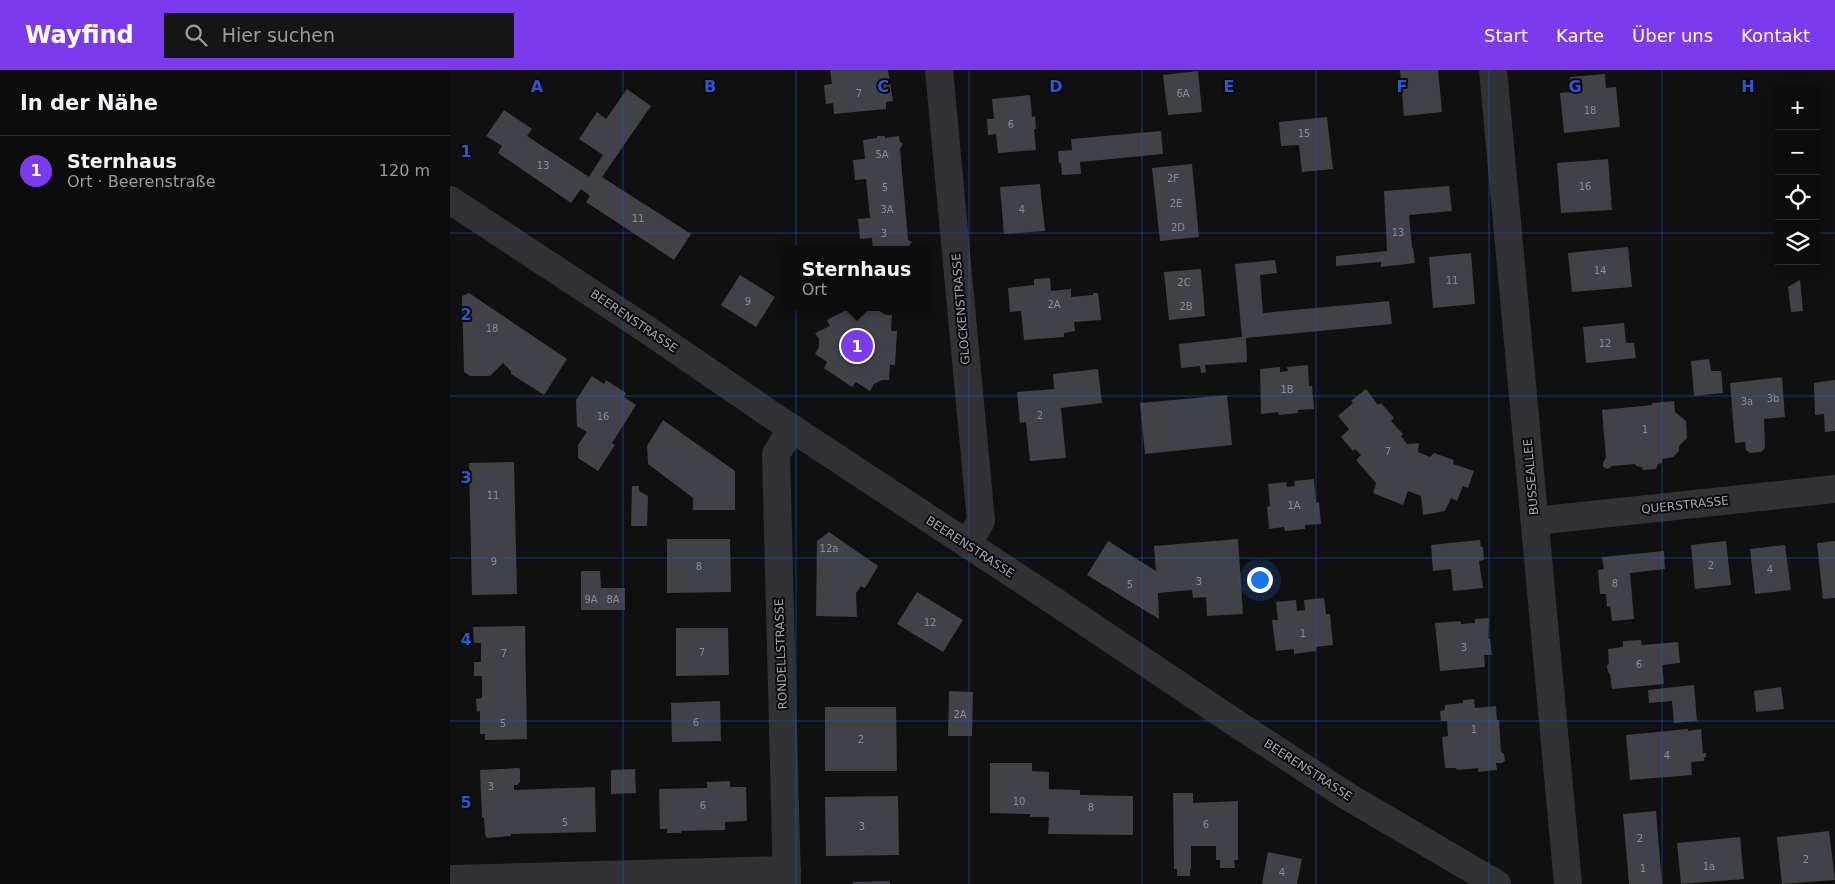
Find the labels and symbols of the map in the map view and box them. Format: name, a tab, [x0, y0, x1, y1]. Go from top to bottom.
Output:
text: A	[531, 77, 544, 96]
text: B	[704, 77, 716, 96]
text: C	[877, 77, 889, 96]
text: D	[1049, 77, 1063, 96]
text: E	[1224, 77, 1234, 96]
text: F	[1397, 77, 1407, 96]
text: G	[1568, 77, 1582, 96]
text: H	[1741, 77, 1755, 96]
house number: 7	[856, 88, 862, 99]
house number: 6A	[1176, 88, 1190, 99]
house number: 18	[1584, 105, 1596, 116]
house number: 6	[1008, 119, 1014, 130]
house number: 15	[1298, 128, 1310, 139]
text: 1	[460, 142, 472, 161]
house number: 5A	[875, 149, 889, 160]
house number: 13	[537, 160, 549, 171]
house number: 2F	[1167, 173, 1179, 184]
house number: 16	[1579, 181, 1591, 192]
house number: 5	[882, 182, 888, 193]
house number: 2E	[1170, 198, 1182, 209]
house number: 3A	[880, 204, 894, 215]
house number: 4	[1019, 204, 1025, 215]
house number: 11	[632, 213, 644, 224]
house number: 2D	[1171, 222, 1185, 233]
house number: 13	[1392, 227, 1404, 238]
house number: 3	[881, 228, 887, 239]
street label: GLOCKENSTRASSE	[949, 253, 973, 365]
house number: 14	[1594, 265, 1606, 276]
house number: 11	[1446, 275, 1458, 286]
house number: 2C	[1177, 277, 1191, 288]
street label: BEERENSTRASSE	[588, 287, 680, 355]
house number: 9	[745, 296, 751, 307]
house number: 2A	[1047, 299, 1061, 310]
house number: 2B	[1179, 301, 1193, 312]
text: 2	[460, 305, 472, 324]
house number: 18	[486, 323, 498, 334]
pin: 1	[841, 327, 873, 365]
house number: 12	[1599, 338, 1611, 349]
house number: 1B	[1280, 384, 1294, 395]
house number: 3b	[1767, 393, 1779, 404]
house number: 3a	[1741, 396, 1753, 407]
house number: 2	[1037, 410, 1043, 421]
house number: 16	[597, 411, 609, 422]
house number: 1	[1642, 424, 1648, 435]
street label: BUSSEALLEE	[1521, 438, 1541, 516]
house number: 7	[1385, 446, 1391, 457]
text: 3	[460, 468, 472, 487]
house number: 11	[487, 490, 499, 501]
street label: QUERSTRASSE	[1641, 493, 1729, 517]
house number: 1A	[1287, 500, 1301, 511]
street label: BEERENSTRASSE	[923, 513, 1017, 581]
house number: 12a	[820, 543, 838, 554]
house number: 9	[491, 556, 497, 567]
house number: 2	[1708, 560, 1714, 571]
house number: 8	[696, 561, 702, 572]
house number: 4	[1767, 564, 1773, 575]
your location	[1247, 567, 1273, 593]
house number: 3	[1196, 576, 1202, 587]
house number: 8	[1612, 578, 1618, 589]
house number: 5	[1127, 579, 1133, 590]
house number: 9A	[584, 594, 598, 605]
house number: 8A	[606, 594, 620, 605]
street label: RONDELLSTRASSE	[772, 598, 790, 710]
house number: 12	[924, 617, 936, 628]
house number: 1	[1300, 628, 1306, 639]
text: 4	[460, 630, 472, 649]
house number: 3	[1461, 642, 1467, 653]
house number: 7	[699, 647, 705, 658]
house number: 7	[501, 648, 507, 659]
house number: 6	[1636, 659, 1642, 670]
house number: 2A	[953, 709, 967, 720]
house number: 6	[693, 717, 699, 728]
house number: 5	[500, 718, 506, 729]
house number: 1	[1471, 724, 1477, 735]
house number: 2	[858, 734, 864, 745]
street label: BEERENSTRASSE	[1261, 736, 1355, 804]
house number: 4	[1664, 750, 1670, 761]
house number: 3	[488, 781, 494, 792]
text: 5	[460, 793, 472, 812]
house number: 10	[1013, 796, 1025, 807]
house number: 6	[700, 800, 706, 811]
house number: 8	[1088, 802, 1094, 813]
house number: 5	[562, 817, 568, 828]
house number: 6	[1203, 819, 1209, 830]
house number: 3	[859, 821, 865, 832]
house number: 2	[1637, 833, 1643, 844]
house number: 2	[1803, 854, 1809, 865]
house number: 1a	[1703, 861, 1715, 872]
house number: 1	[1640, 863, 1646, 874]
house number: 4	[1279, 867, 1285, 878]

